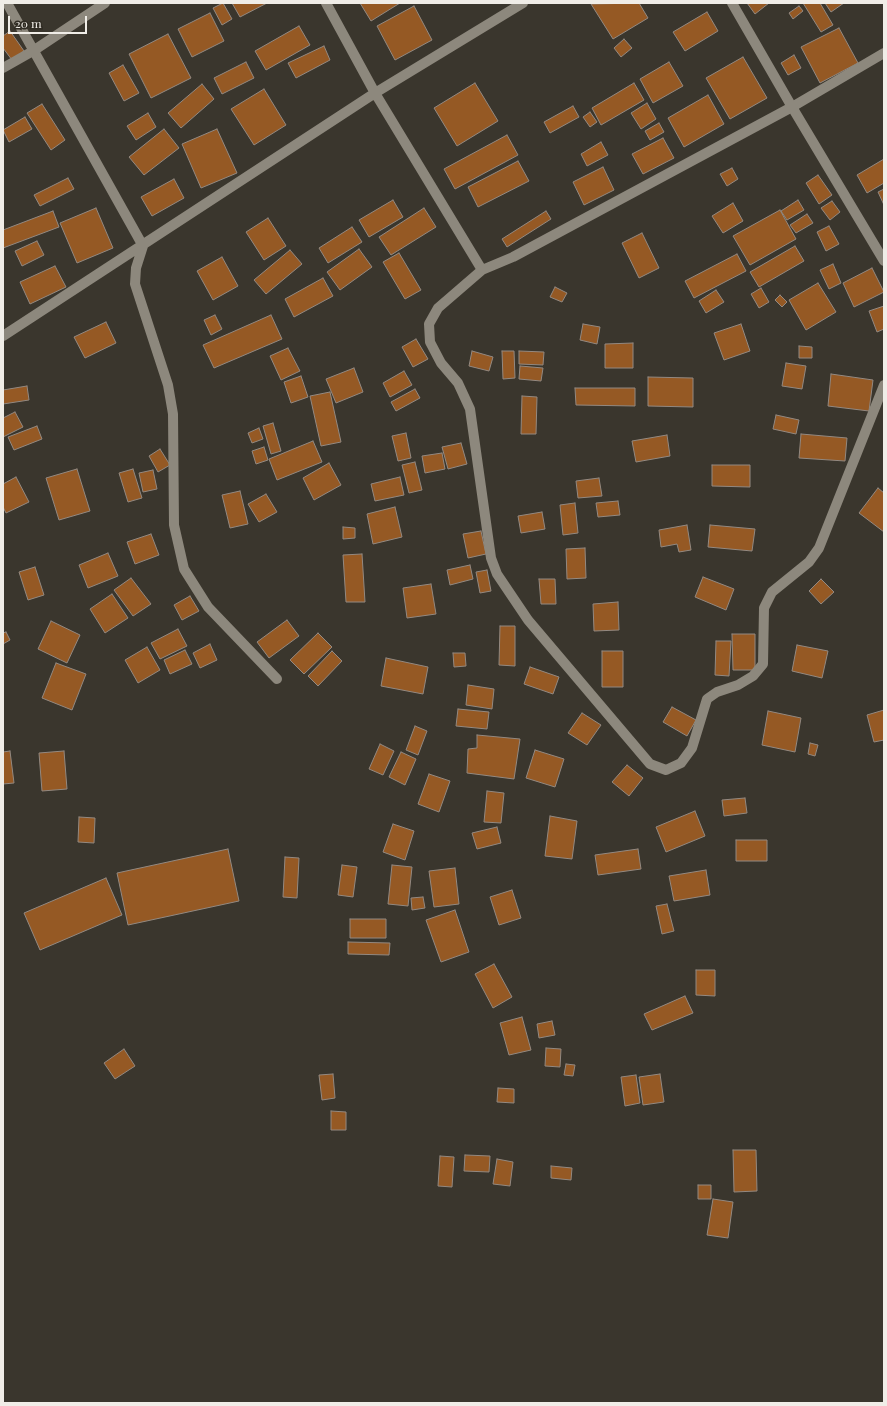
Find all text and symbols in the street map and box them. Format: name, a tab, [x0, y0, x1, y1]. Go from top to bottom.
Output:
scale bar	[10, 8, 89, 34]
text: 20 m	[15, 15, 42, 31]

